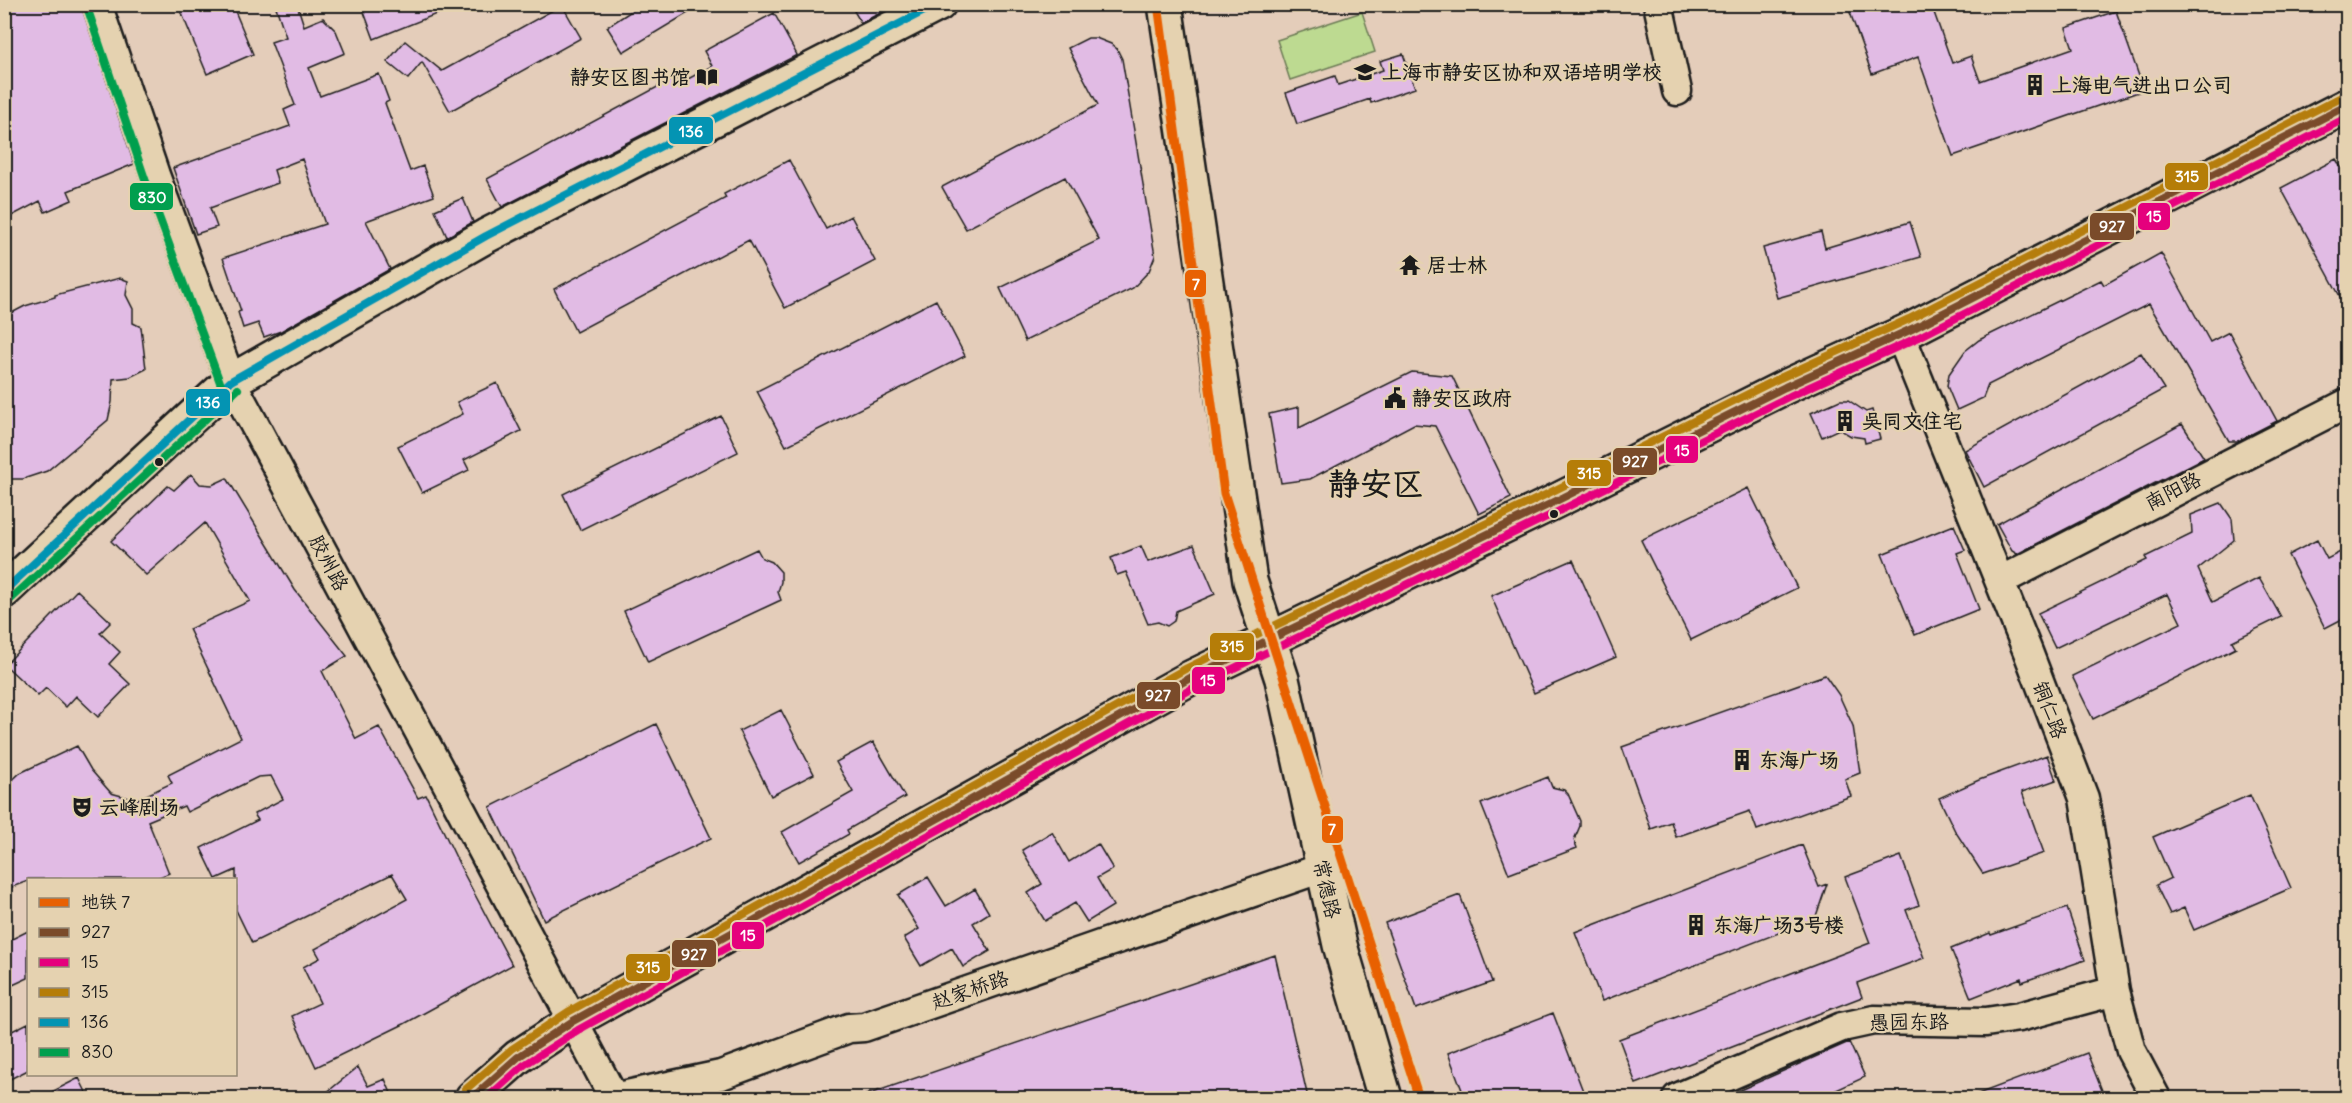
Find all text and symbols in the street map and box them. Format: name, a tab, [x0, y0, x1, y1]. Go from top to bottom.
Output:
place label: 上海市静安区协和双语培明学校	[1382, 59, 1662, 84]
school or university icon: 上海市静安区协和双语培明学校	[1353, 60, 1377, 84]
place label: 静安区图书馆	[570, 64, 690, 89]
library icon: 静安区图书馆	[695, 65, 719, 89]
place label: 上海电气进出口公司	[2052, 72, 2232, 97]
building icon: 上海电气进出口公司	[2023, 73, 2047, 97]
line badge: 136	[668, 116, 714, 145]
text: 136	[679, 121, 703, 141]
line badge: 315	[2164, 162, 2209, 191]
text: 315	[2175, 166, 2199, 186]
line badge: 830	[129, 182, 174, 211]
text: 830	[138, 187, 166, 207]
line badge: 15	[2137, 202, 2171, 231]
text: 15	[2146, 206, 2162, 226]
line badge: 927	[2089, 212, 2135, 241]
text: 927	[2099, 216, 2125, 236]
place label: 居士林	[1427, 252, 1487, 277]
temple icon: 居士林	[1398, 253, 1422, 277]
line badge: 7	[1184, 269, 1207, 298]
text: 7	[1192, 274, 1200, 294]
place label: 静安区政府	[1412, 385, 1512, 410]
public building icon: 静安区政府	[1383, 386, 1407, 410]
line badge: 136	[185, 388, 231, 417]
text: 136	[196, 392, 220, 412]
place label: 吴同文住宅	[1862, 408, 1962, 433]
building icon: 吴同文住宅	[1833, 409, 1857, 433]
line badge: 15	[1665, 435, 1699, 464]
text: 15	[1674, 440, 1690, 460]
line badge: 927	[1612, 447, 1658, 476]
text: 927	[1622, 451, 1648, 471]
unlabelled marker	[153, 456, 165, 468]
line badge: 315	[1566, 459, 1612, 487]
district label: 静安区	[1328, 463, 1424, 504]
text: 315	[1577, 463, 1601, 483]
street label: 南阳路	[2140, 465, 2206, 515]
unlabelled marker	[1548, 508, 1560, 520]
street label: 胶州路	[304, 530, 355, 596]
line badge: 315	[1209, 632, 1255, 661]
text: 315	[1220, 636, 1244, 656]
line badge: 15	[1191, 666, 1226, 695]
text: 15	[1200, 670, 1216, 690]
street label: 铜仁路	[2028, 677, 2073, 743]
line badge: 927	[1136, 681, 1181, 710]
text: 927	[1145, 685, 1171, 705]
place label: 东海广场	[1759, 747, 1839, 772]
building icon: 东海广场	[1730, 748, 1754, 772]
place label: 云峰剧场	[99, 794, 179, 819]
theatre icon: 云峰剧场	[70, 795, 94, 819]
line badge: 7	[1321, 815, 1344, 844]
text: 7	[1328, 819, 1336, 839]
street label: 常德路	[1309, 857, 1347, 922]
legend	[27, 878, 237, 1076]
text: 地铁 7	[81, 890, 130, 913]
place label: 东海广场3号楼	[1713, 912, 1844, 937]
building icon: 东海广场3号楼	[1684, 913, 1708, 937]
text: 927	[81, 920, 110, 943]
line badge: 15	[731, 921, 765, 950]
text: 15	[740, 925, 756, 945]
line badge: 927	[671, 939, 717, 968]
text: 927	[681, 944, 707, 964]
text: 15	[81, 950, 99, 973]
line badge: 315	[625, 953, 671, 982]
text: 315	[636, 957, 660, 977]
street label: 赵家桥路	[928, 964, 1013, 1014]
text: 315	[81, 980, 109, 1003]
street label: 愚园东路	[1869, 1008, 1950, 1035]
text: 136	[81, 1010, 109, 1033]
text: 830	[81, 1040, 113, 1063]

